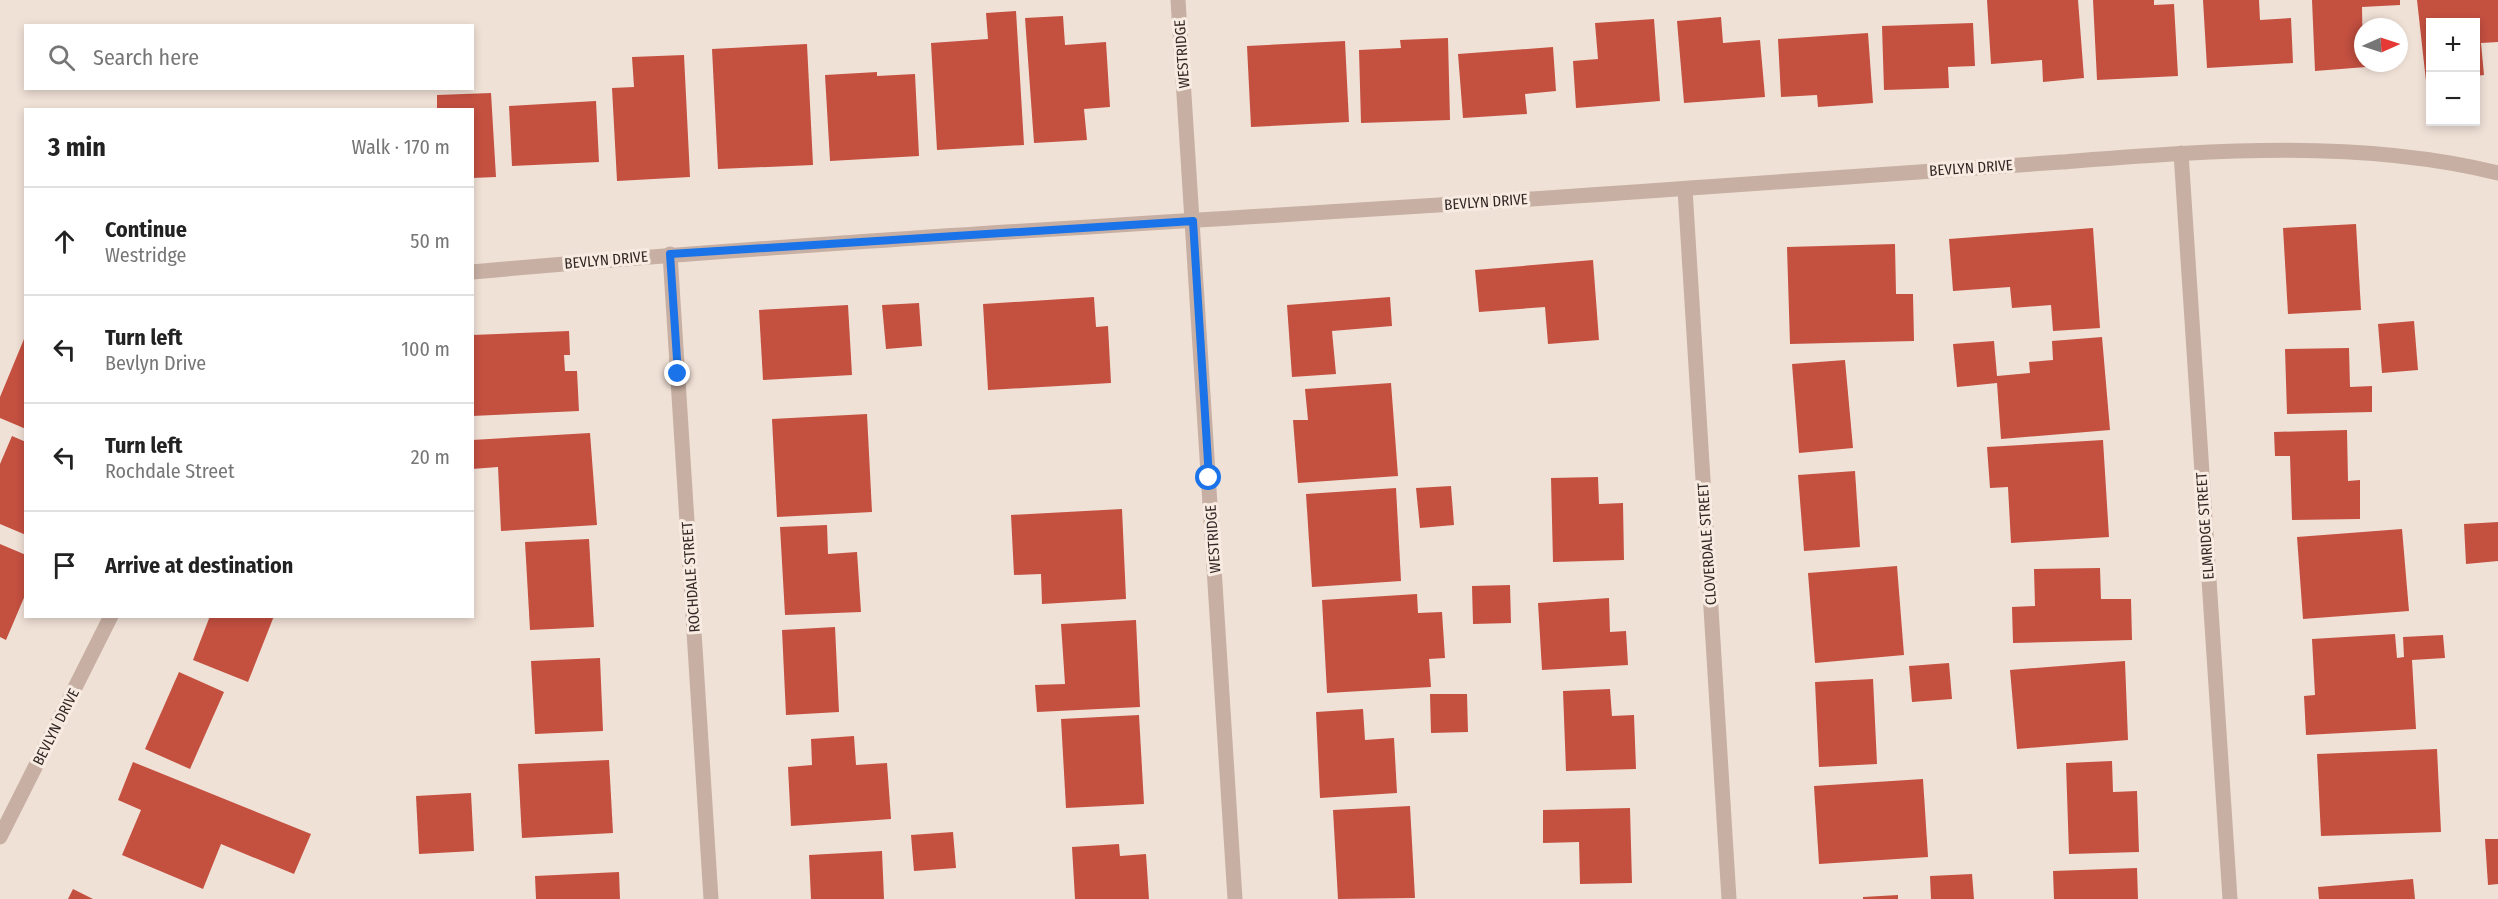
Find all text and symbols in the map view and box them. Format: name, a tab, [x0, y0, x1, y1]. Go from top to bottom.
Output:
north arrow	[2354, 18, 2408, 72]
map controls	[2426, 18, 2480, 126]
button: +	[2426, 18, 2480, 72]
street label: WESTRIDGE	[1171, 19, 1193, 89]
search box	[24, 24, 474, 90]
icon: search	[45, 41, 78, 74]
text: Search here	[93, 44, 199, 71]
button: −	[2426, 72, 2480, 126]
text: 3 min	[48, 132, 106, 163]
text: Walk · 170 m	[352, 135, 450, 159]
street label: BEVLYN DRIVE	[1929, 156, 2013, 180]
street label: BEVLYN DRIVE	[1444, 190, 1528, 214]
text: Continue	[105, 216, 187, 243]
icon: ahead	[48, 225, 81, 258]
text: 50 m	[410, 229, 450, 253]
text: Westridge	[105, 243, 186, 267]
street label: BEVLYN DRIVE	[563, 247, 649, 273]
text: Turn left	[105, 324, 183, 351]
icon: left	[48, 333, 81, 366]
text: 100 m	[401, 337, 450, 361]
text: Bevlyn Drive	[105, 351, 206, 375]
route end	[664, 360, 690, 386]
text: Turn left	[105, 432, 183, 459]
icon: left	[48, 441, 81, 474]
text: 20 m	[411, 445, 450, 469]
text: Rochdale Street	[105, 459, 234, 483]
route start	[1195, 464, 1221, 490]
street label: ELMRIDGE STREET	[2192, 472, 2218, 580]
street label: CLOVERDALE STREET	[1694, 482, 1720, 606]
street label: WESTRIDGE	[1202, 504, 1224, 574]
street label: ROCHDALE STREET	[678, 521, 704, 633]
icon: arrive	[48, 549, 81, 582]
text: Arrive at destination	[105, 552, 293, 579]
street label: BEVLYN DRIVE	[29, 686, 83, 768]

